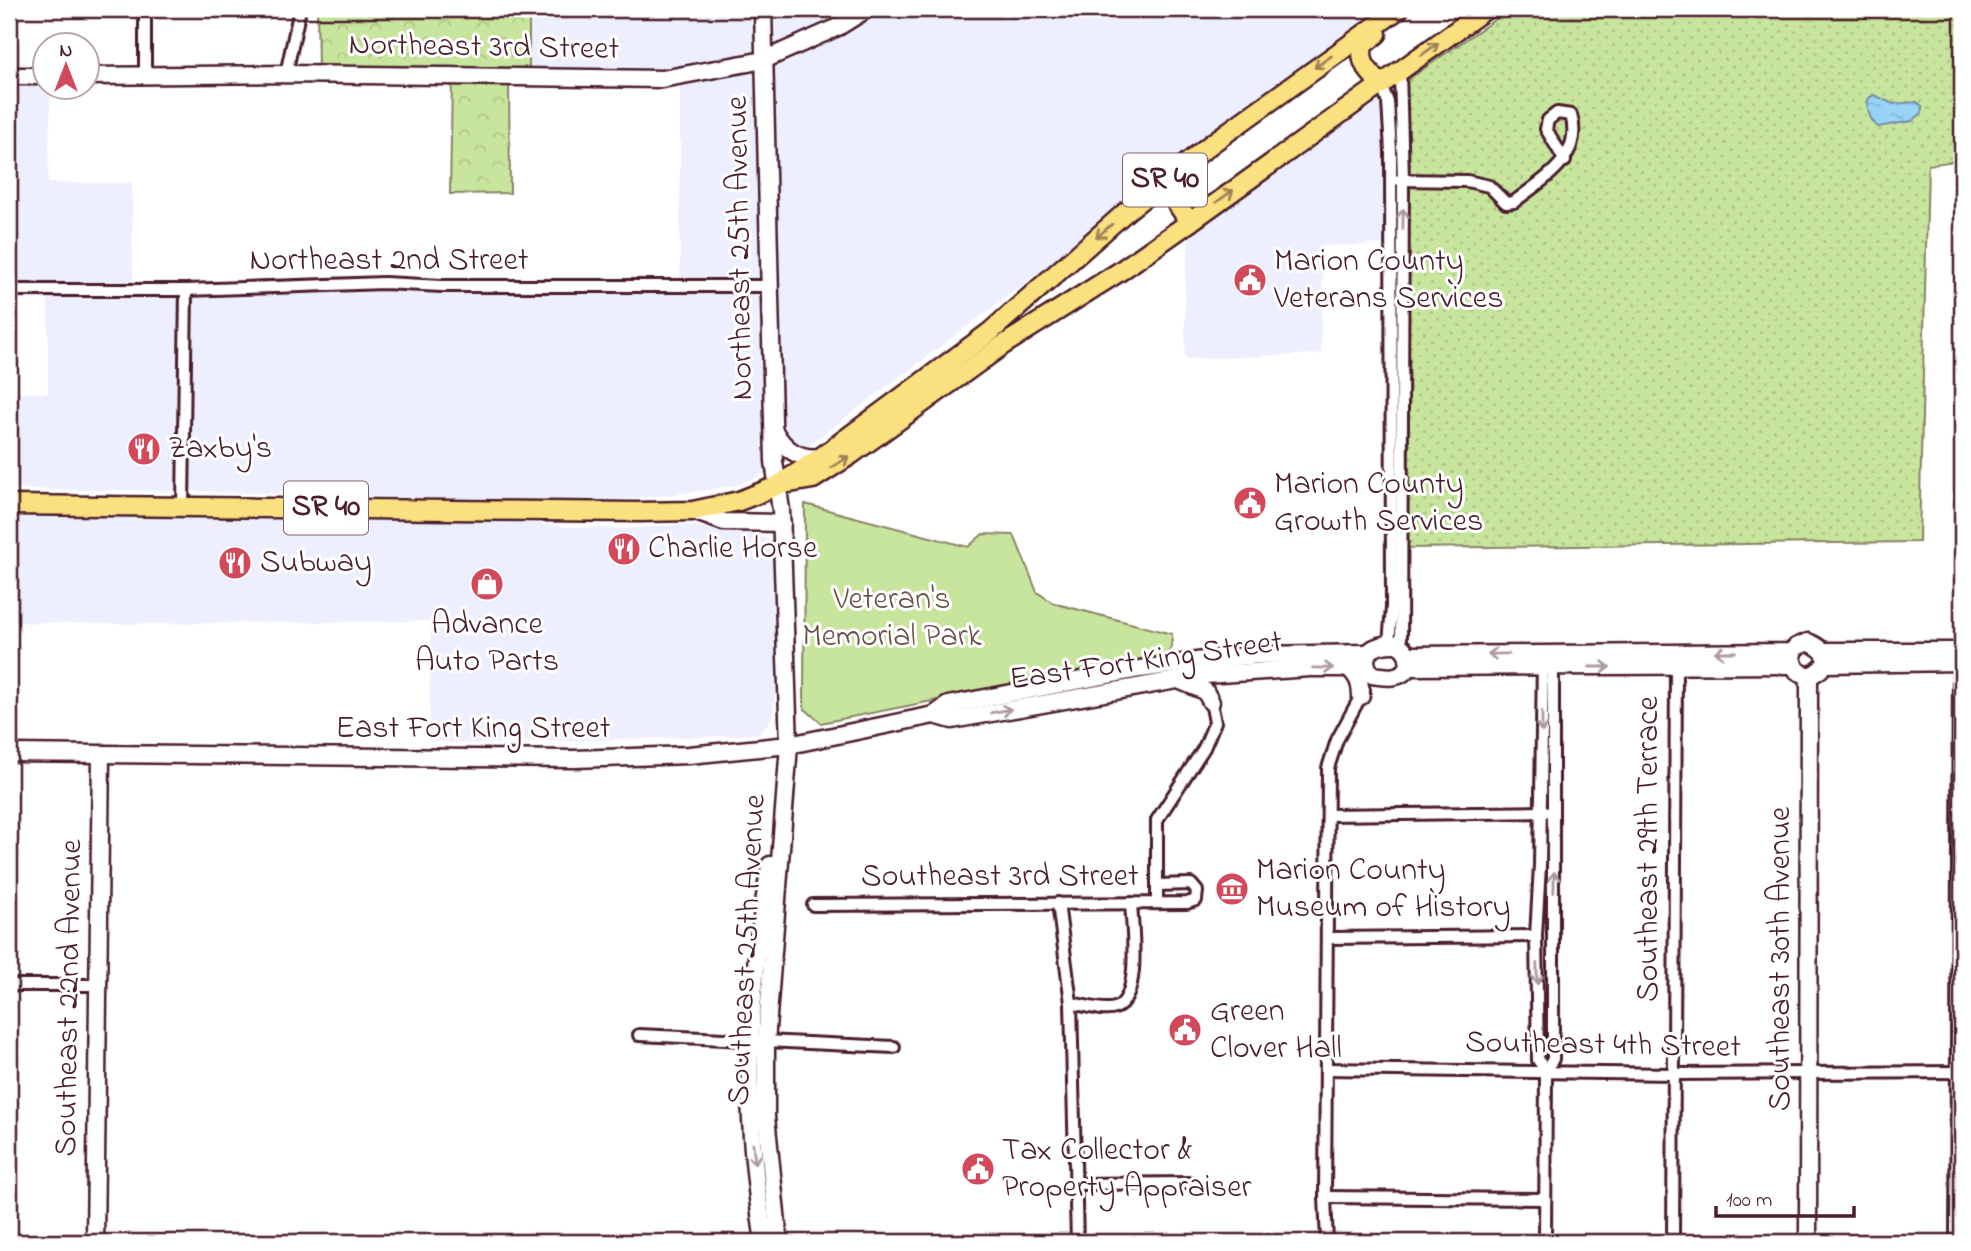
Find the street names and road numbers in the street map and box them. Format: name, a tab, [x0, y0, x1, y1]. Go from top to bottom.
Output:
street label: Northeast 3rd Street	[348, 22, 620, 74]
street label: Northeast 25th Avenue	[715, 95, 767, 401]
road number: SR 40	[1123, 154, 1207, 206]
street label: Northeast 2nd Street	[249, 238, 529, 285]
road number: SR 40	[284, 481, 368, 534]
street label: East Fort King Street	[1007, 620, 1286, 704]
street label: Southeast 29th Terrace	[1626, 695, 1673, 1002]
street label: East Fort King Street	[336, 706, 611, 753]
street label: Southeast 25th Avenue	[716, 792, 780, 1107]
street label: Southeast 30th Avenue	[1758, 806, 1805, 1111]
street label: Southeast 22nd Avenue	[44, 838, 96, 1157]
street label: Southeast 3rd Street	[861, 854, 1139, 901]
street label: Southeast 4th Street	[1465, 1020, 1742, 1072]

